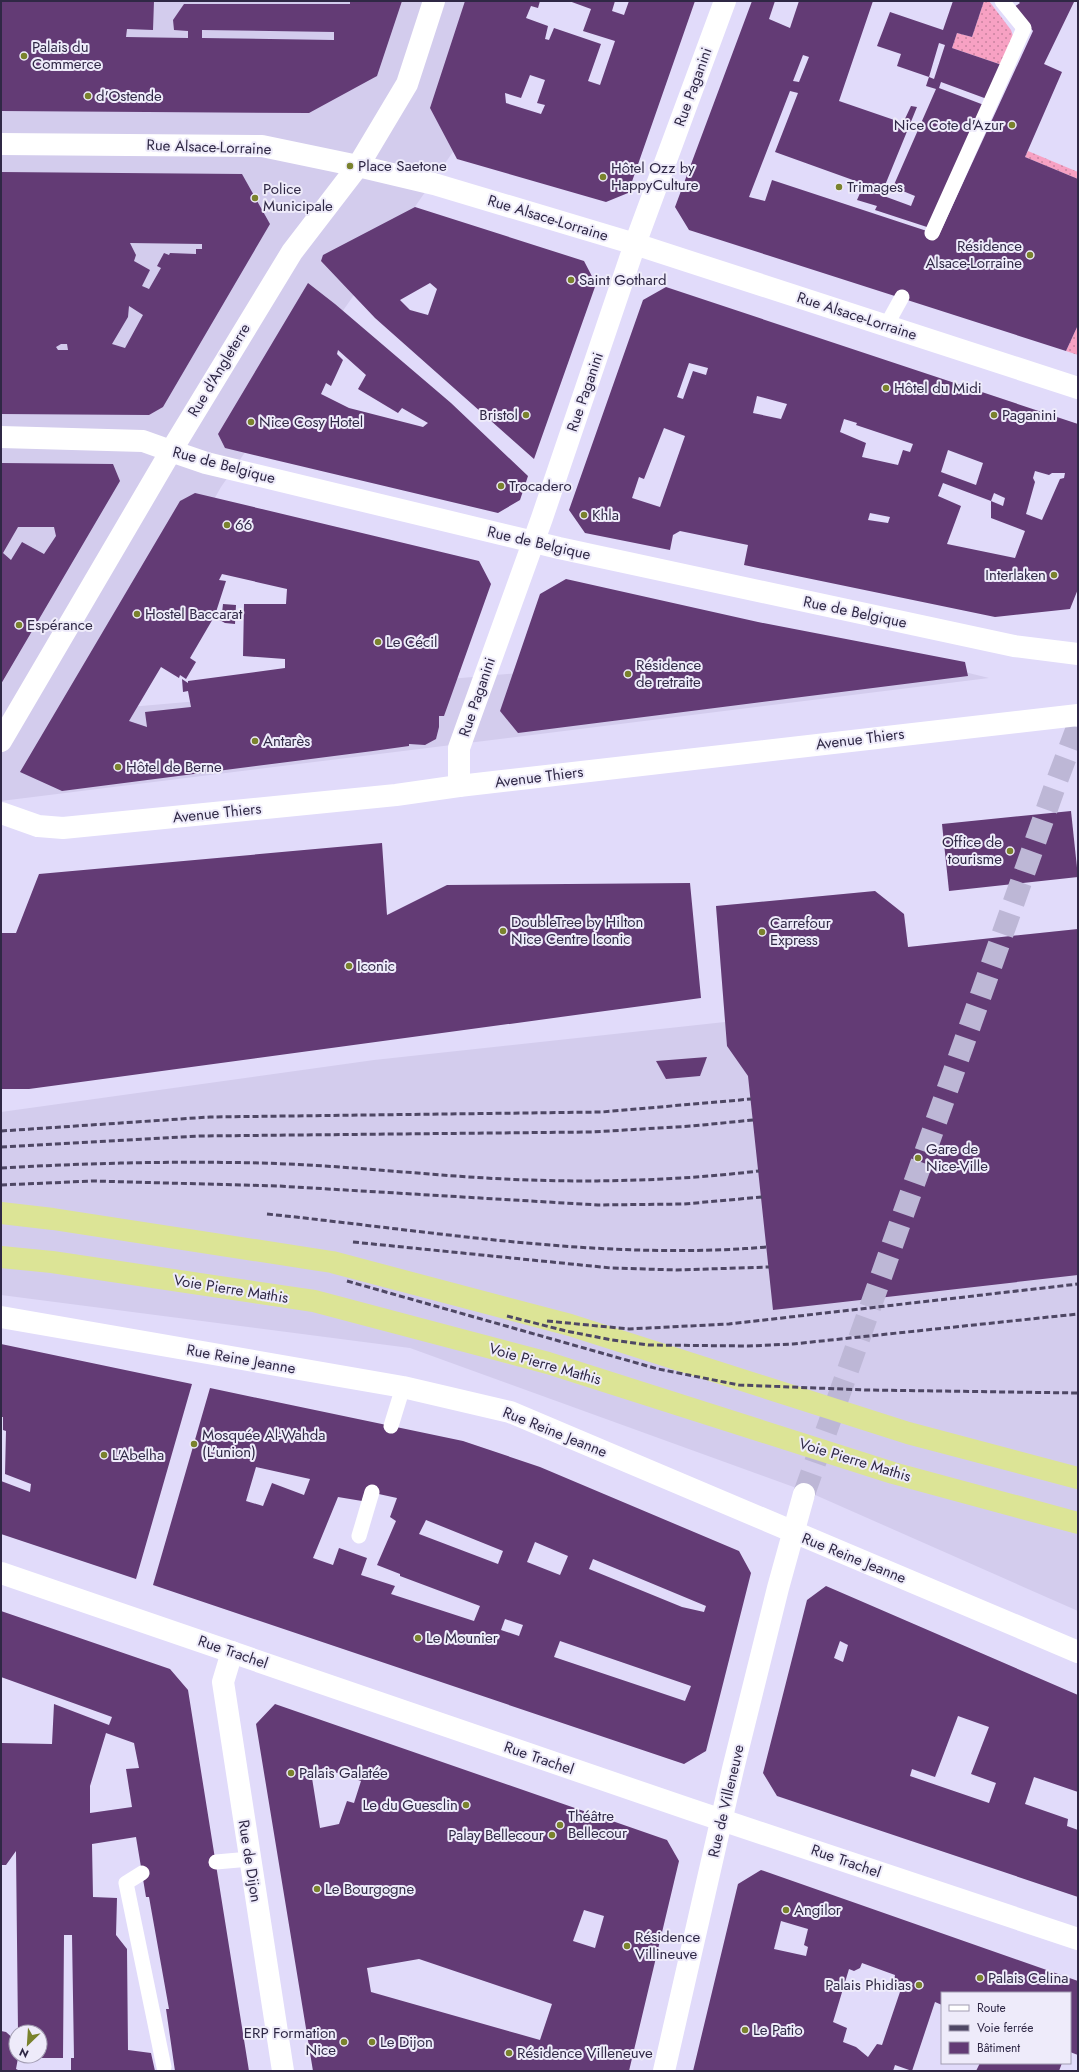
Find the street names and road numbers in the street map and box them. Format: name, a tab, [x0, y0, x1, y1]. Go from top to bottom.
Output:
street label: Rue Paganini	[669, 44, 717, 130]
street label: Rue Alsace-Lorraine	[146, 134, 272, 160]
street label: Rue Alsace-Lorraine	[485, 189, 611, 247]
street label: Rue Alsace-Lorraine	[794, 286, 920, 346]
street label: Rue d'Angleterre	[182, 319, 256, 421]
street label: Rue Paganini	[561, 349, 609, 435]
street label: Rue de Belgique	[170, 441, 278, 489]
street label: Rue de Belgique	[485, 520, 593, 566]
street label: Rue de Belgique	[801, 590, 909, 634]
street label: Rue Paganini	[453, 654, 501, 740]
street label: Avenue Thiers	[815, 723, 905, 755]
street label: Avenue Thiers	[494, 761, 584, 793]
street label: Avenue Thiers	[172, 797, 262, 829]
street label: Voie Pierre Mathis	[172, 1269, 290, 1309]
street label: Voie Pierre Mathis	[486, 1337, 604, 1391]
street label: Rue Reine Jeanne	[185, 1339, 298, 1379]
street label: Rue Reine Jeanne	[500, 1401, 611, 1463]
street label: Voie Pierre Mathis	[796, 1433, 914, 1487]
street label: Rue Reine Jeanne	[799, 1527, 910, 1589]
street label: Rue Trachel	[195, 1630, 271, 1674]
street label: Rue Trachel	[501, 1736, 577, 1780]
street label: Rue de Villeneuve	[702, 1742, 750, 1860]
street label: Rue de Dijon	[233, 1818, 267, 1904]
street label: Rue Trachel	[808, 1839, 884, 1883]

